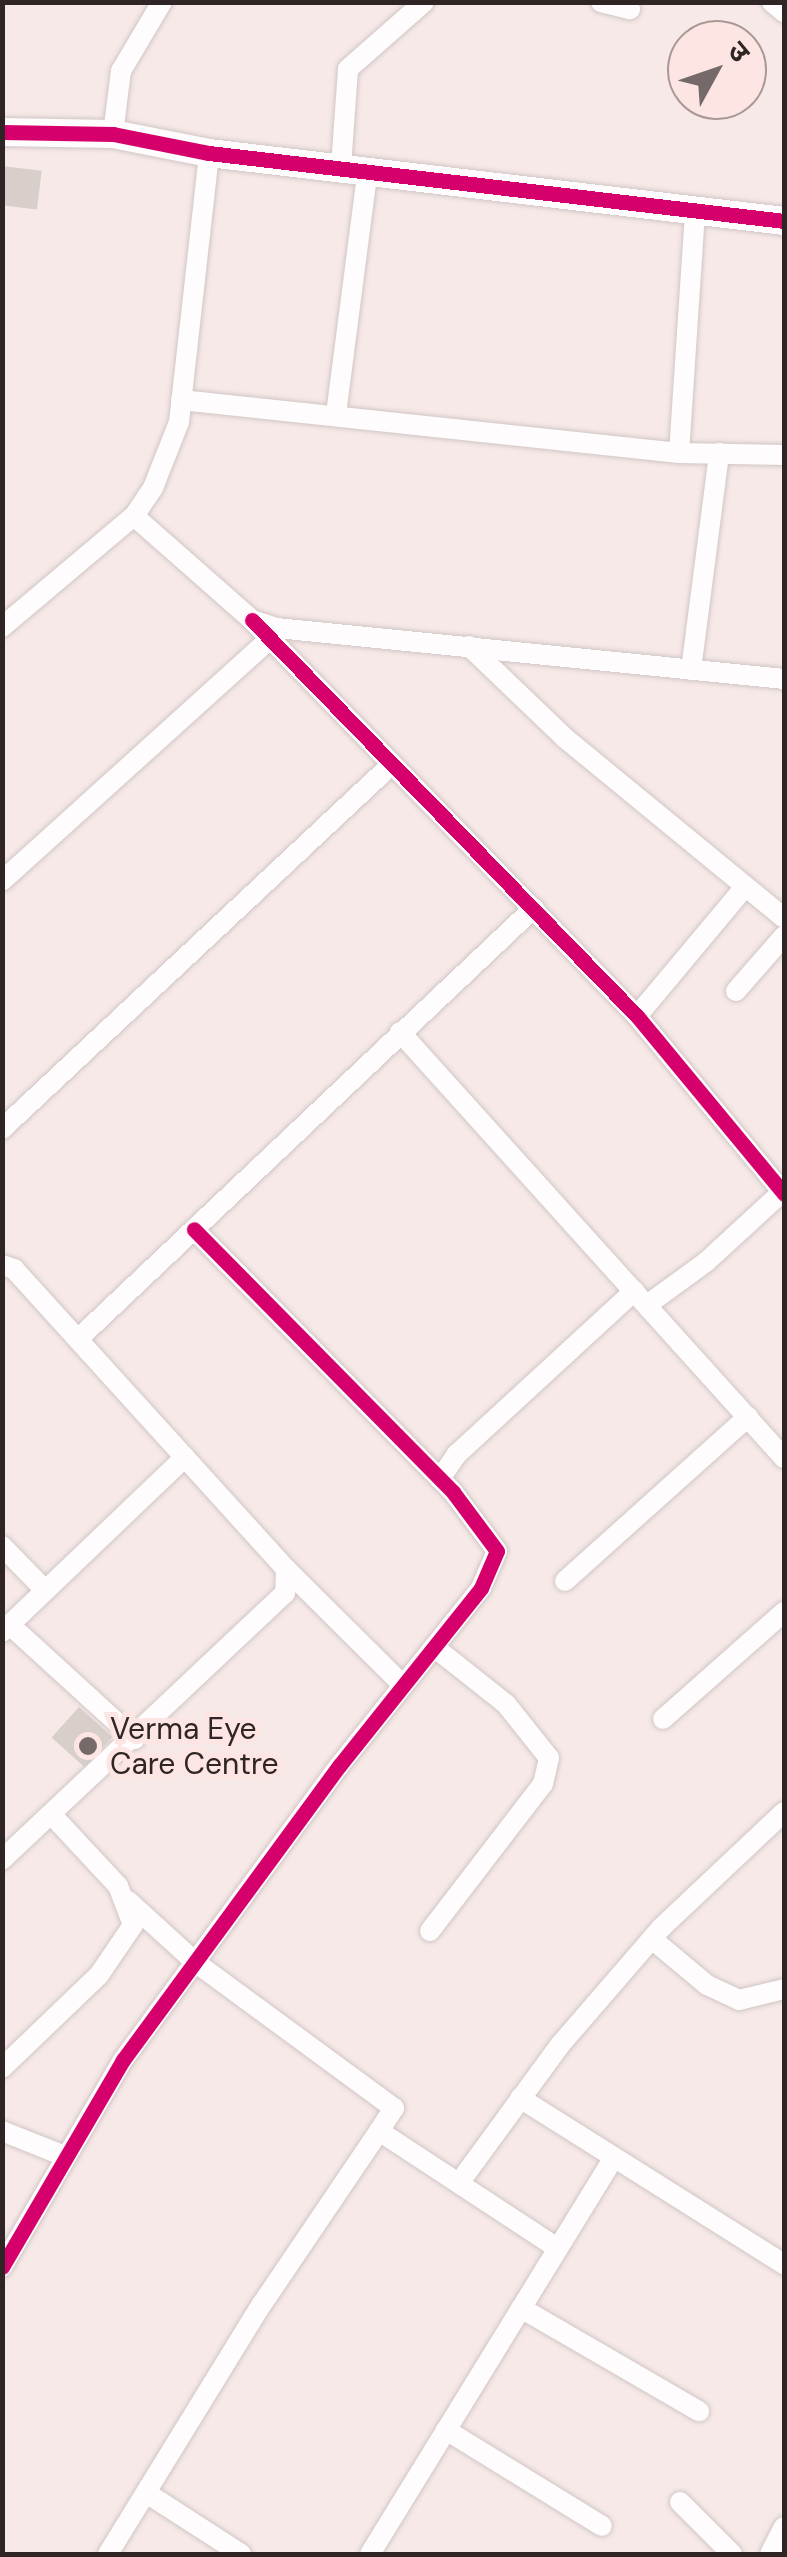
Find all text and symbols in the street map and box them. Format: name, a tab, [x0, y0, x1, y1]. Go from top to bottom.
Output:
north arrow	[667, 20, 767, 120]
text: उ	[719, 34, 758, 70]
place label: Verma Eye Care Centre	[110, 1711, 278, 1782]
marker: Verma Eye Care Centre	[75, 1733, 101, 1759]

